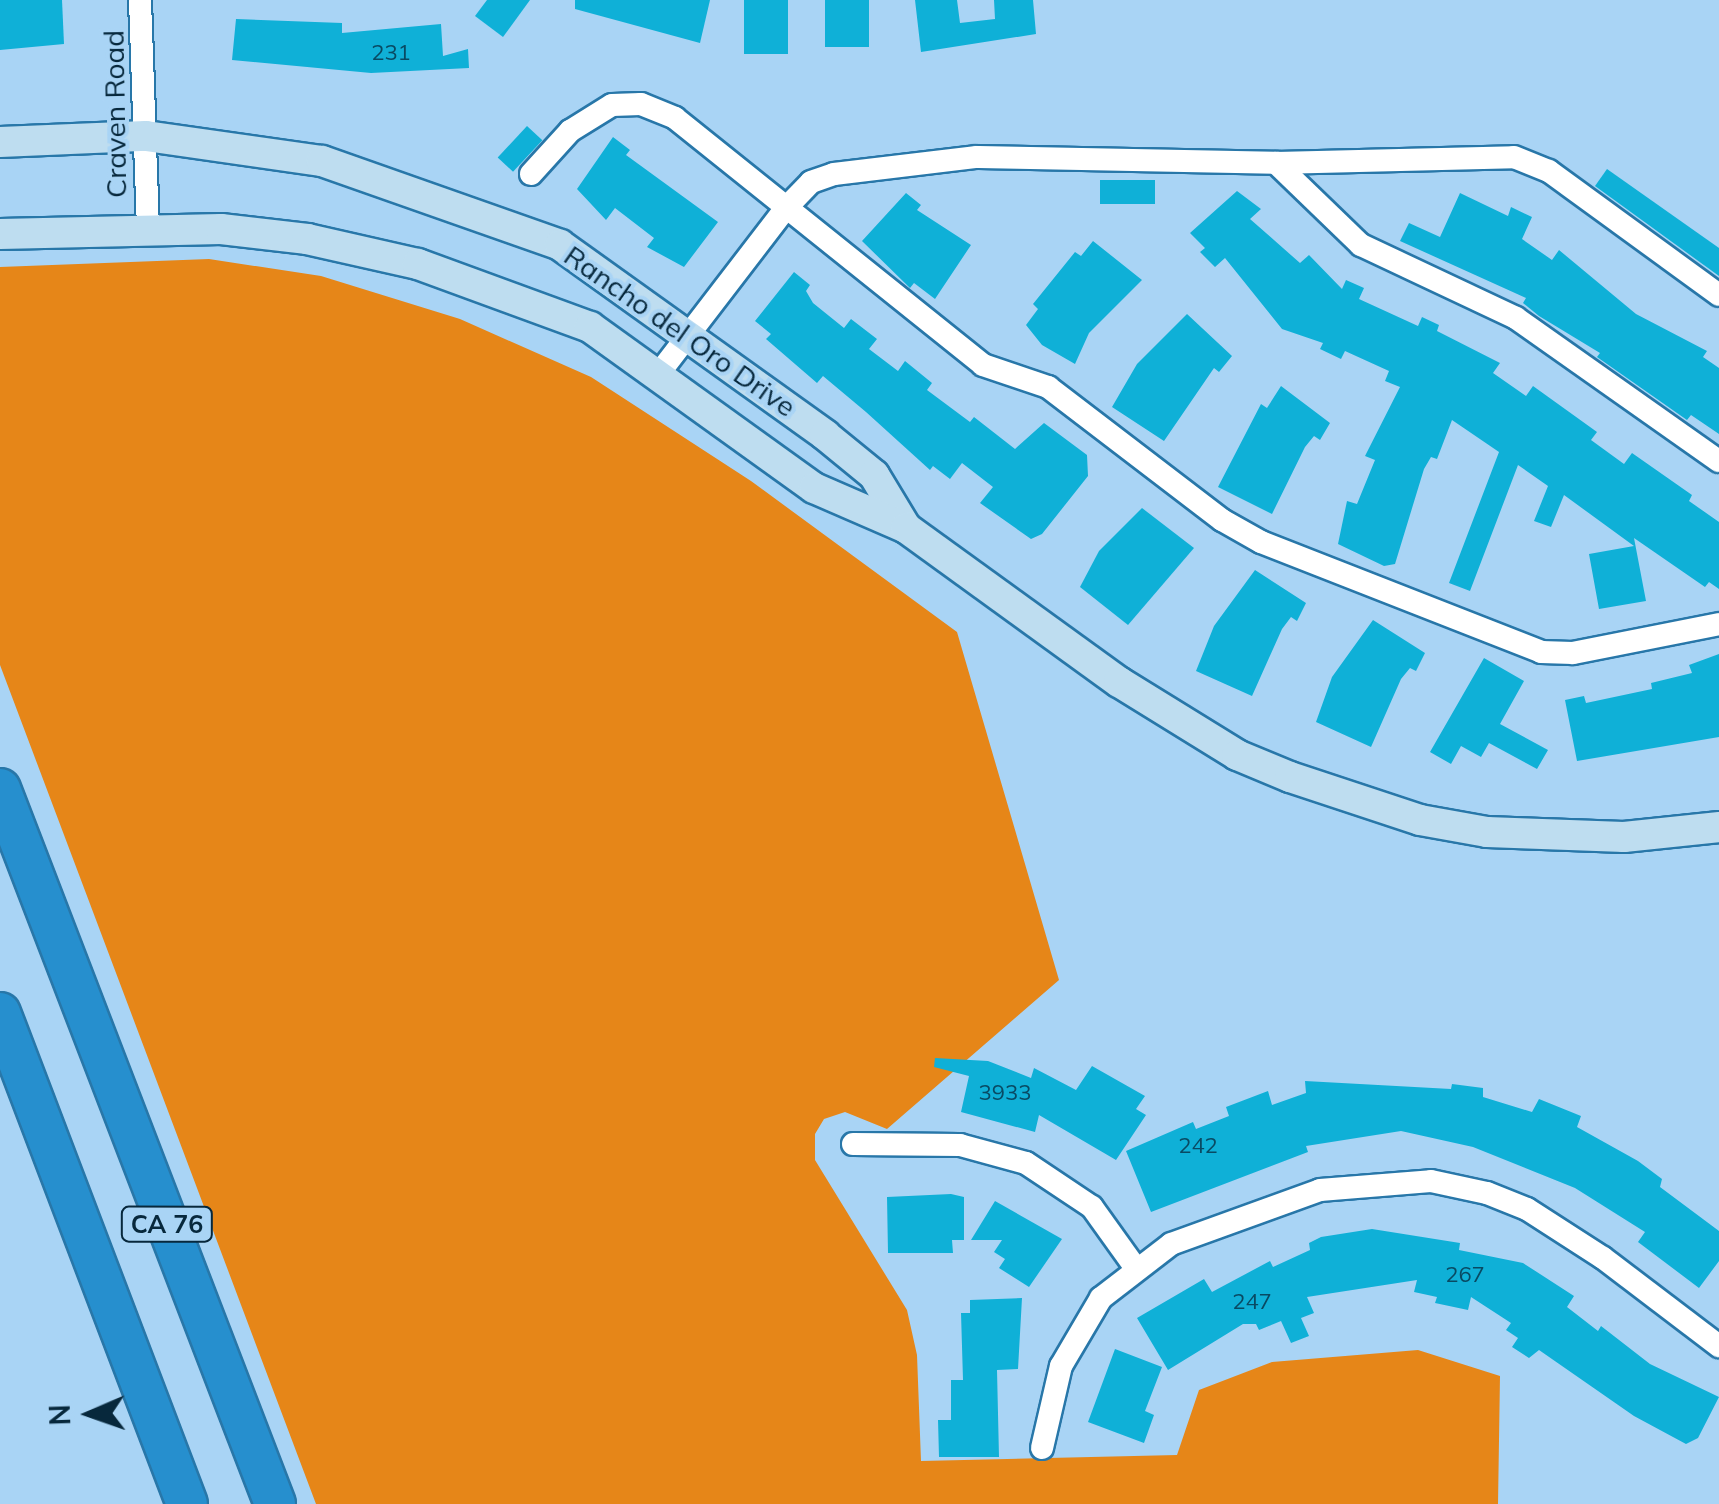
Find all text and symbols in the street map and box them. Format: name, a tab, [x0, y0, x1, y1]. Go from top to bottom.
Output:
street label: Craven Road	[97, 30, 133, 198]
house number: 231	[371, 40, 411, 66]
street label: Rancho del Oro Drive	[558, 238, 802, 424]
house number: 3933	[979, 1080, 1031, 1106]
house number: 242	[1178, 1133, 1218, 1159]
road number: CA 76	[120, 1204, 214, 1244]
house number: 267	[1445, 1262, 1485, 1288]
house number: 247	[1232, 1289, 1272, 1315]
north arrow	[40, 1364, 140, 1464]
text: N	[42, 1404, 77, 1426]

